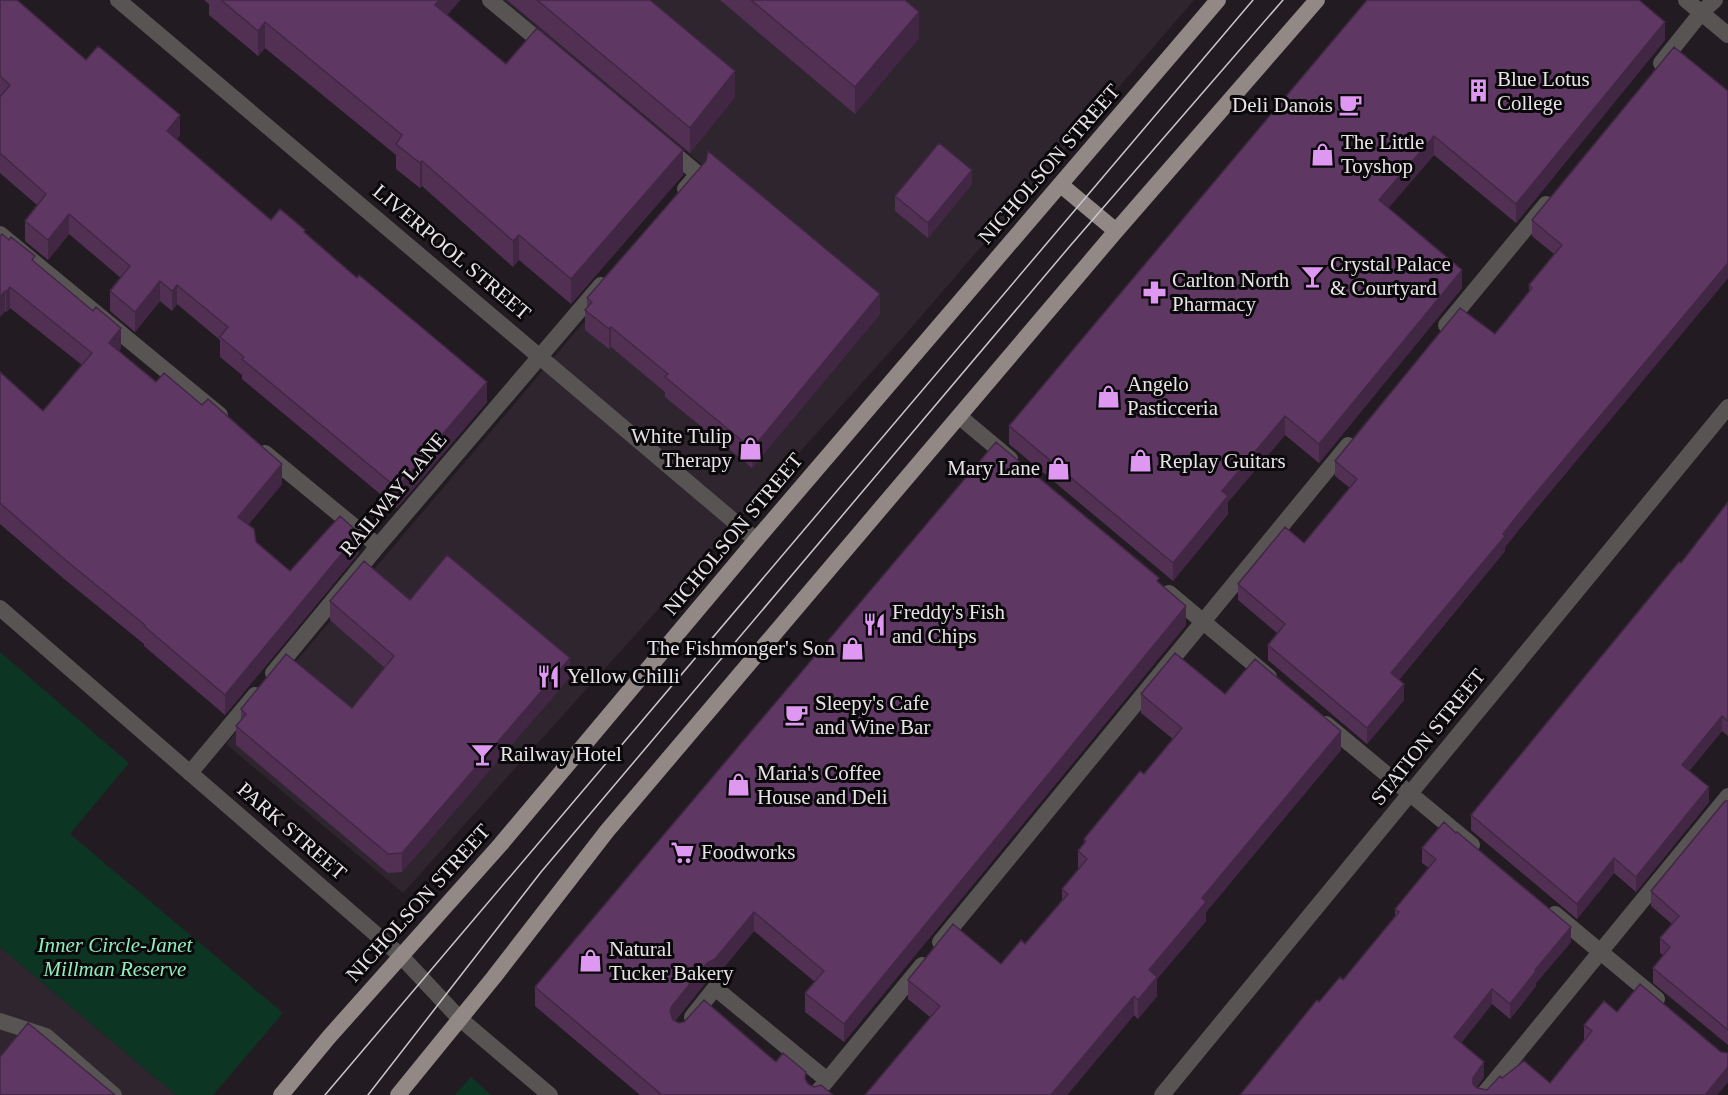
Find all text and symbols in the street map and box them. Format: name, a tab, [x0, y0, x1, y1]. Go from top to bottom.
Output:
place label: Blue Lotus College	[1497, 67, 1590, 115]
building icon: Blue Lotus College	[1466, 78, 1492, 104]
street label: NICHOLSON STREET	[973, 79, 1125, 249]
cafe icon: Deli Danois	[1338, 92, 1364, 118]
place label: Deli Danois	[1232, 93, 1333, 117]
place label: The Little Toyshop	[1341, 130, 1424, 178]
shop icon: The Little Toyshop	[1310, 141, 1336, 167]
street label: LIVERPOOL STREET	[368, 179, 536, 325]
place label: Crystal Palace & Courtyard	[1330, 252, 1451, 300]
bar icon: Crystal Palace & Courtyard	[1299, 263, 1325, 289]
place label: Carlton North Pharmacy	[1172, 268, 1290, 316]
pharmacy icon: Carlton North Pharmacy	[1141, 279, 1167, 305]
place label: Angelo Pasticceria	[1127, 372, 1219, 420]
shop icon: Angelo Pasticceria	[1096, 383, 1122, 409]
place label: White Tulip Therapy	[631, 424, 732, 472]
street label: RAILWAY LANE	[334, 427, 452, 561]
shop icon: White Tulip Therapy	[737, 435, 763, 461]
street label: NICHOLSON STREET	[658, 448, 808, 620]
shop icon: Replay Guitars	[1128, 448, 1154, 474]
place label: Replay Guitars	[1159, 449, 1286, 473]
shop icon: Mary Lane	[1045, 455, 1071, 481]
place label: Mary Lane	[947, 456, 1040, 480]
place label: Freddy's Fish and Chips	[892, 600, 1005, 648]
restaurant icon: Freddy's Fish and Chips	[861, 611, 887, 637]
shop icon: The Fishmonger's Son	[840, 635, 866, 661]
place label: The Fishmonger's Son	[647, 636, 835, 660]
restaurant icon: Yellow Chilli	[536, 663, 562, 689]
place label: Yellow Chilli	[567, 664, 680, 688]
street label: STATION STREET	[1366, 664, 1490, 810]
place label: Sleepy's Cafe and Wine Bar	[815, 691, 930, 739]
cafe icon: Sleepy's Cafe and Wine Bar	[784, 702, 810, 728]
bar icon: Railway Hotel	[469, 741, 495, 767]
place label: Railway Hotel	[500, 742, 622, 766]
place label: Maria's Coffee House and Deli	[757, 761, 888, 809]
shop icon: Maria's Coffee House and Deli	[726, 772, 752, 798]
street label: PARK STREET	[233, 777, 351, 885]
street label: NICHOLSON STREET	[341, 819, 495, 987]
supermarket icon: Foodworks	[670, 839, 696, 865]
place label: Foodworks	[701, 840, 796, 864]
park label: Inner Circle-Janet Millman Reserve	[37, 933, 194, 981]
place label: Natural Tucker Bakery	[609, 937, 734, 985]
shop icon: Natural Tucker Bakery	[578, 948, 604, 974]

